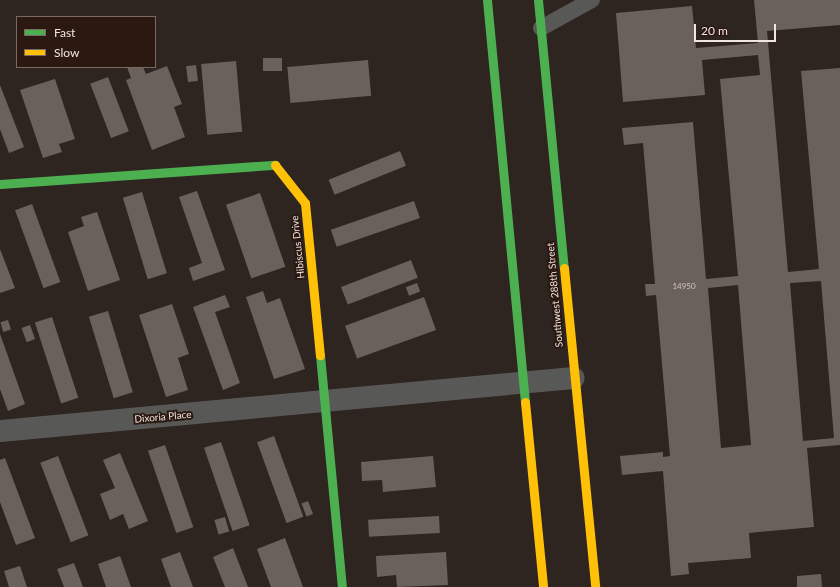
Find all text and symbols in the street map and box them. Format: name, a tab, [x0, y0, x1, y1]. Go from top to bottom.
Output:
legend	[16, 16, 156, 68]
scale bar	[696, 16, 778, 42]
text: 20 m	[701, 23, 728, 38]
text: Fast	[54, 25, 75, 40]
text: Slow	[54, 45, 79, 60]
street label: Hibiscus Drive	[289, 215, 307, 279]
street label: Southwest 288th Street	[544, 242, 566, 348]
house number: 14950	[672, 282, 696, 292]
street label: Dixoria Place	[134, 409, 192, 425]

